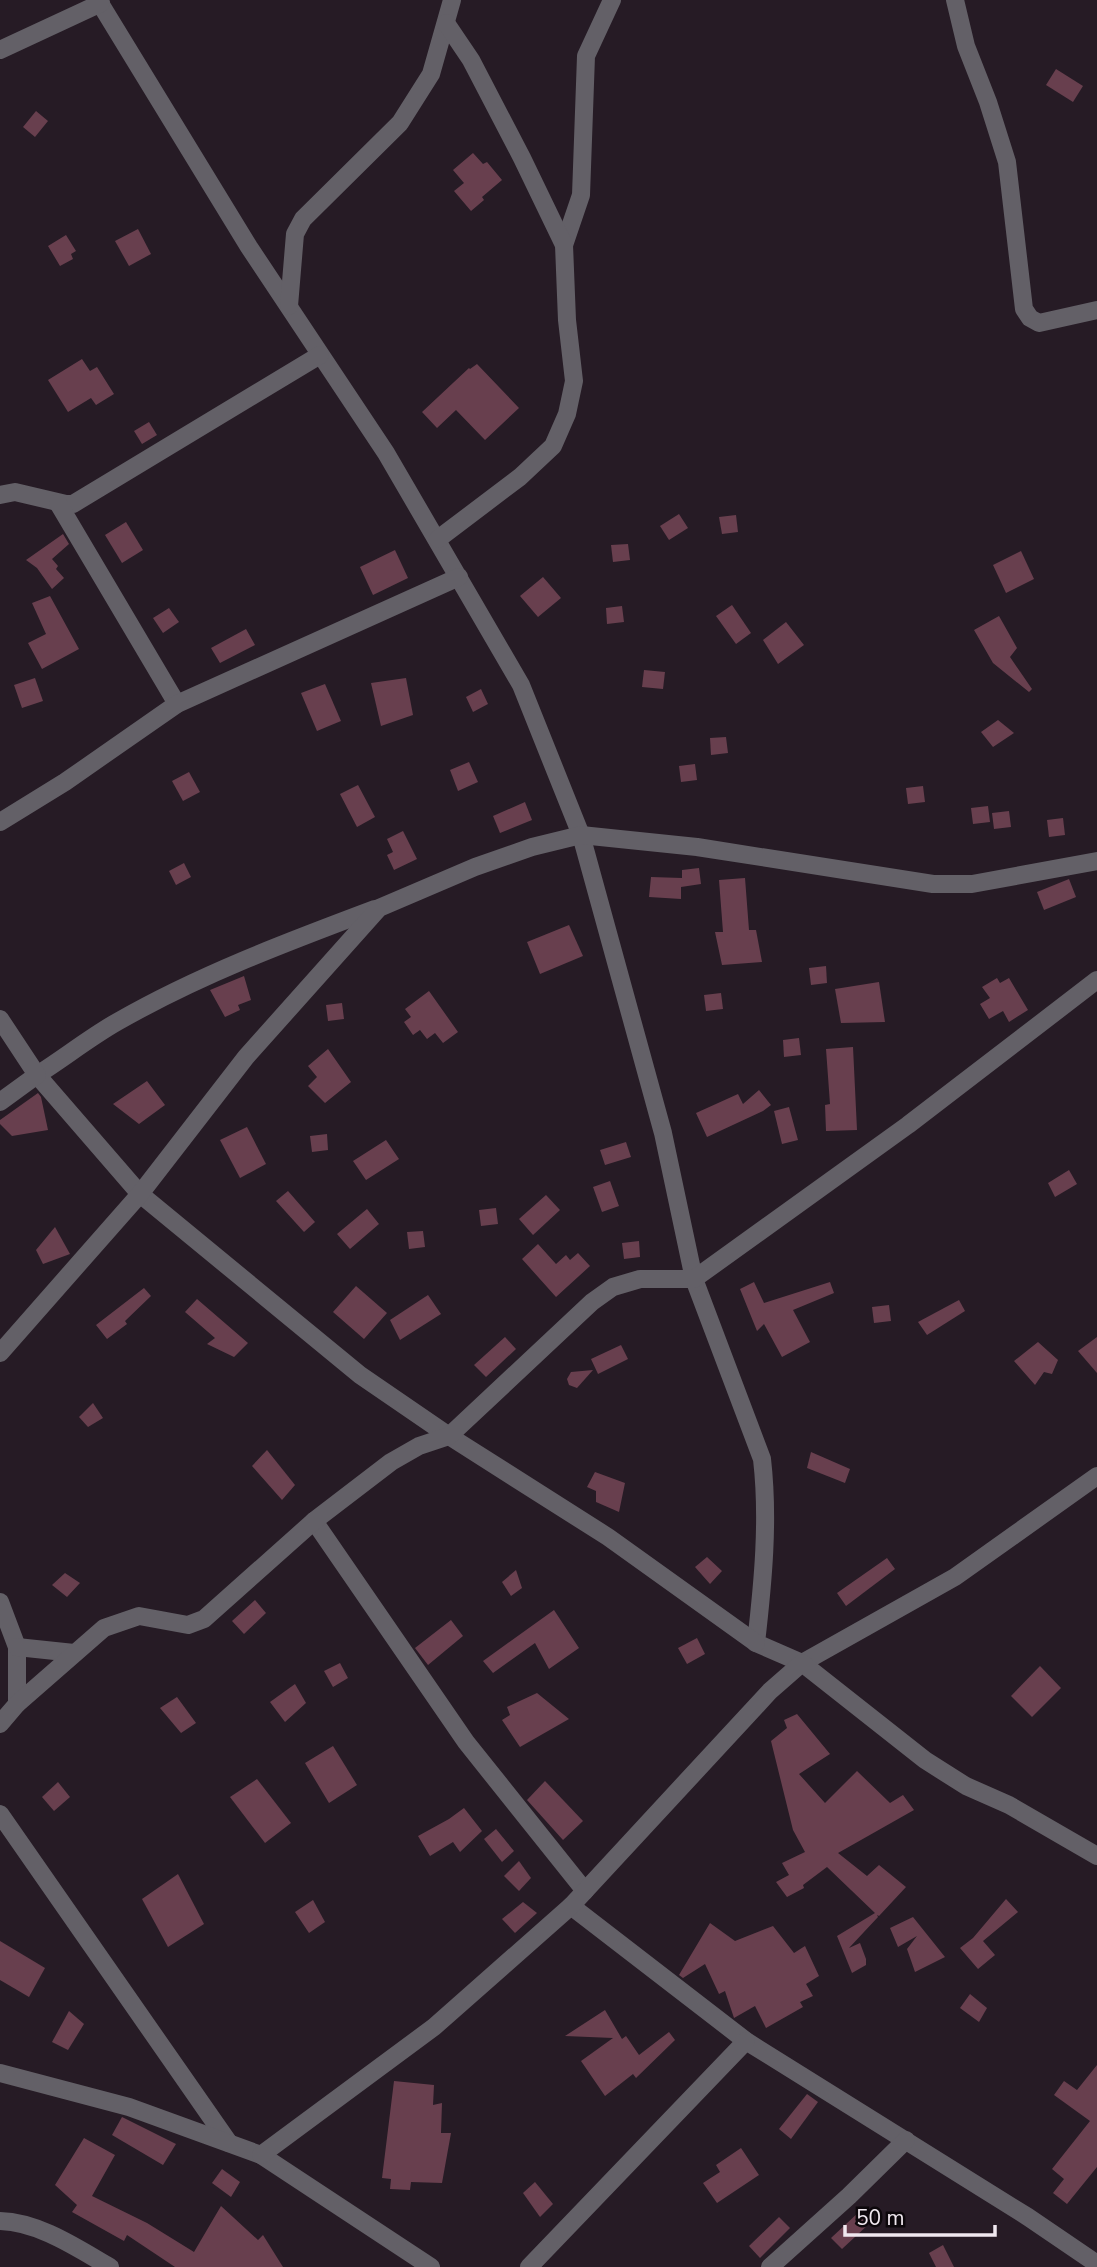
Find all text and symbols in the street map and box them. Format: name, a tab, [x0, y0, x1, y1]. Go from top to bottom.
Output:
scale bar	[845, 2194, 996, 2238]
text: 50 m	[856, 2204, 905, 2232]

